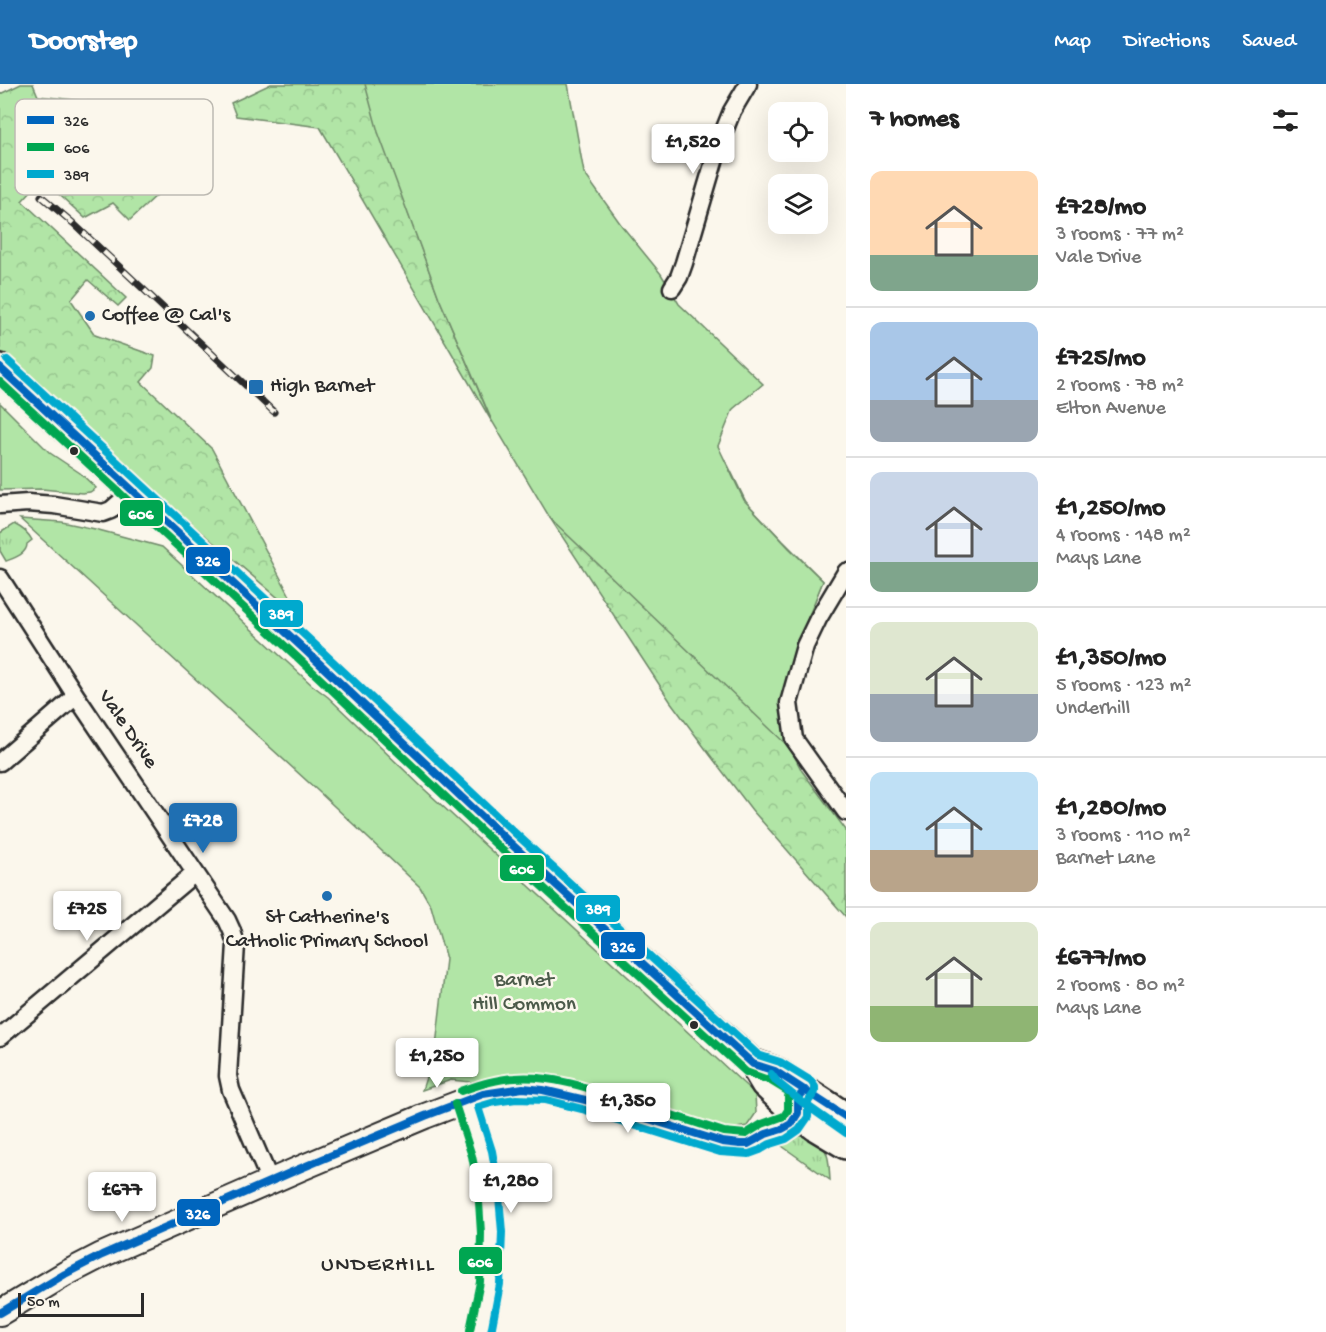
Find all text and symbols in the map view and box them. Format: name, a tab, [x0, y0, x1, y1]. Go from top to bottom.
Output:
text: Doorstep	[30, 26, 137, 59]
text: Map	[1054, 30, 1091, 55]
text: Directions	[1124, 30, 1209, 55]
text: Saved	[1242, 30, 1296, 55]
legend	[15, 99, 213, 195]
map controls	[768, 102, 828, 234]
button: locate	[768, 102, 828, 162]
icon: filters	[1269, 104, 1302, 137]
text: 7 homes	[870, 105, 959, 136]
text: 326	[63, 114, 89, 133]
pin: £1,520	[644, 124, 742, 175]
text: £1,520	[666, 132, 720, 155]
text: 606	[64, 141, 90, 160]
text: 389	[63, 168, 89, 187]
button: layers	[768, 174, 828, 234]
text: £728/mo	[1056, 193, 1146, 224]
icon: home	[918, 195, 990, 267]
text: 3 rooms · 77 m²	[1056, 224, 1184, 247]
text: Vale Drive	[1056, 247, 1141, 270]
place label: Coffee @ Cal's	[102, 304, 232, 329]
marker: Coffee @ Cal's	[83, 309, 97, 323]
text: £725/mo	[1056, 344, 1146, 375]
icon: home	[918, 346, 990, 418]
place label: High Barnet	[270, 375, 376, 400]
text: 2 rooms · 78 m²	[1056, 375, 1184, 398]
marker: High Barnet	[247, 378, 265, 396]
text: Elton Avenue	[1056, 398, 1166, 421]
unlabelled marker	[68, 445, 80, 457]
text: £1,250/mo	[1056, 494, 1166, 525]
icon: home	[918, 496, 990, 568]
line badge: 606	[119, 499, 164, 527]
text: 606	[128, 507, 155, 526]
text: 4 rooms · 148 m²	[1056, 525, 1191, 548]
line badge: 326	[185, 546, 231, 575]
text: Mays Lane	[1056, 548, 1141, 571]
text: 326	[195, 554, 221, 573]
line badge: 389	[259, 599, 304, 628]
text: 389	[267, 607, 294, 626]
text: £1,350/mo	[1056, 644, 1166, 675]
icon: home	[918, 646, 990, 718]
text: 5 rooms · 123 m²	[1056, 675, 1192, 698]
street label: Vale Drive	[91, 685, 163, 775]
text: Underhill	[1056, 698, 1130, 721]
text: £1,280/mo	[1056, 794, 1166, 825]
icon: home	[918, 796, 990, 868]
pin: £728	[167, 803, 239, 854]
text: £728	[183, 811, 223, 834]
text: 3 rooms · 110 m²	[1056, 825, 1191, 848]
text: Barnet Lane	[1056, 848, 1155, 871]
line badge: 606	[499, 854, 545, 882]
text: 606	[509, 862, 536, 881]
marker: St Catherine's Catholic Primary School	[320, 889, 334, 903]
pin: £725	[51, 891, 123, 942]
line badge: 389	[575, 894, 621, 923]
text: £725	[67, 899, 107, 922]
text: 389	[584, 902, 611, 921]
place label: St Catherine's Catholic Primary School	[226, 906, 428, 955]
line badge: 326	[600, 931, 646, 960]
text: 326	[610, 940, 636, 959]
text: £677/mo	[1056, 944, 1146, 975]
icon: home	[918, 946, 990, 1018]
park label: Barnet Hill Common	[472, 969, 576, 1018]
text: 2 rooms · 80 m²	[1056, 975, 1185, 998]
text: Mays Lane	[1056, 998, 1141, 1021]
unlabelled marker	[688, 1019, 700, 1031]
pin: £1,250	[388, 1038, 486, 1089]
text: £1,250	[410, 1046, 464, 1069]
pin: £1,350	[579, 1083, 677, 1134]
text: £1,350	[600, 1091, 656, 1114]
pin: £1,280	[462, 1163, 560, 1214]
text: £1,280	[483, 1171, 539, 1194]
pin: £677	[86, 1172, 158, 1223]
text: £677	[102, 1180, 142, 1203]
line badge: 326	[176, 1198, 221, 1227]
text: 326	[185, 1207, 211, 1226]
line badge: 606	[458, 1246, 503, 1275]
district label: UNDERHILL	[321, 1253, 435, 1279]
text: 606	[467, 1255, 494, 1274]
scale bar	[18, 1290, 144, 1318]
text: 50 m	[27, 1294, 60, 1313]

